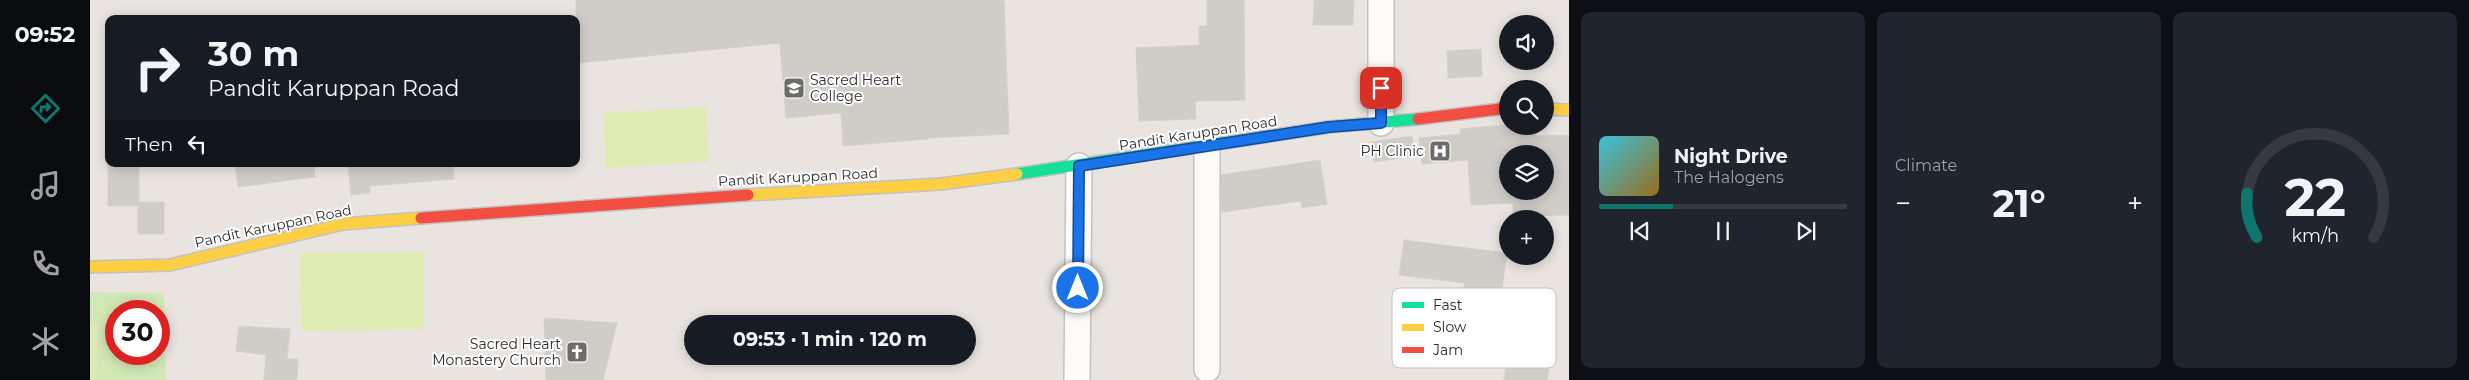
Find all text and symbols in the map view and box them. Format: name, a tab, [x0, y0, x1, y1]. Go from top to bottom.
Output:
map controls	[1499, 15, 1554, 265]
button: sound	[1499, 15, 1554, 70]
text: 09:52	[15, 21, 75, 48]
text: 30 m	[208, 32, 299, 75]
icon: right	[125, 35, 190, 100]
pin	[1360, 67, 1402, 109]
place label: Sacred Heart College	[810, 71, 902, 105]
icon: arrive	[1367, 74, 1395, 102]
text: Pandit Karuppan Road	[208, 75, 459, 102]
school or university icon: Sacred Heart College	[782, 76, 806, 100]
button: search	[1499, 80, 1554, 135]
icon: directions	[28, 91, 63, 126]
street label: Pandit Karuppan Road	[1118, 112, 1278, 154]
icon: left	[183, 130, 211, 158]
text: Then	[125, 133, 173, 156]
hospital icon: PH Clinic	[1428, 139, 1452, 163]
place label: PH Clinic	[1360, 142, 1424, 160]
button: layers	[1499, 145, 1554, 200]
text: Night Drive	[1674, 145, 1788, 168]
text: Climate	[1895, 156, 1957, 175]
street label: Pandit Karuppan Road	[718, 164, 878, 190]
text: 22	[2284, 166, 2346, 229]
icon: music	[28, 168, 63, 203]
text: The Halogens	[1674, 168, 1784, 187]
text: 21°	[1992, 180, 2046, 227]
text: −	[1895, 186, 1911, 220]
text: +	[2127, 186, 2143, 220]
street label: Pandit Karuppan Road	[193, 201, 353, 251]
button: +	[1499, 210, 1554, 265]
icon: previous	[1626, 217, 1654, 245]
icon: pause	[1709, 217, 1737, 245]
icon: next	[1792, 217, 1820, 245]
text: km/h	[2291, 225, 2339, 246]
icon: phone	[28, 246, 63, 281]
position arrow	[1051, 261, 1103, 313]
legend	[1392, 288, 1556, 368]
text: Fast	[1433, 296, 1463, 314]
speed limit sign: 30	[105, 300, 170, 365]
text: Slow	[1433, 318, 1467, 336]
icon: climate	[28, 324, 63, 359]
text: 09:53 · 1 min · 120 m	[733, 328, 927, 351]
place label: Sacred Heart Monastery Church	[432, 335, 561, 369]
church icon: Sacred Heart Monastery Church	[565, 340, 589, 364]
text: Jam	[1432, 341, 1463, 359]

